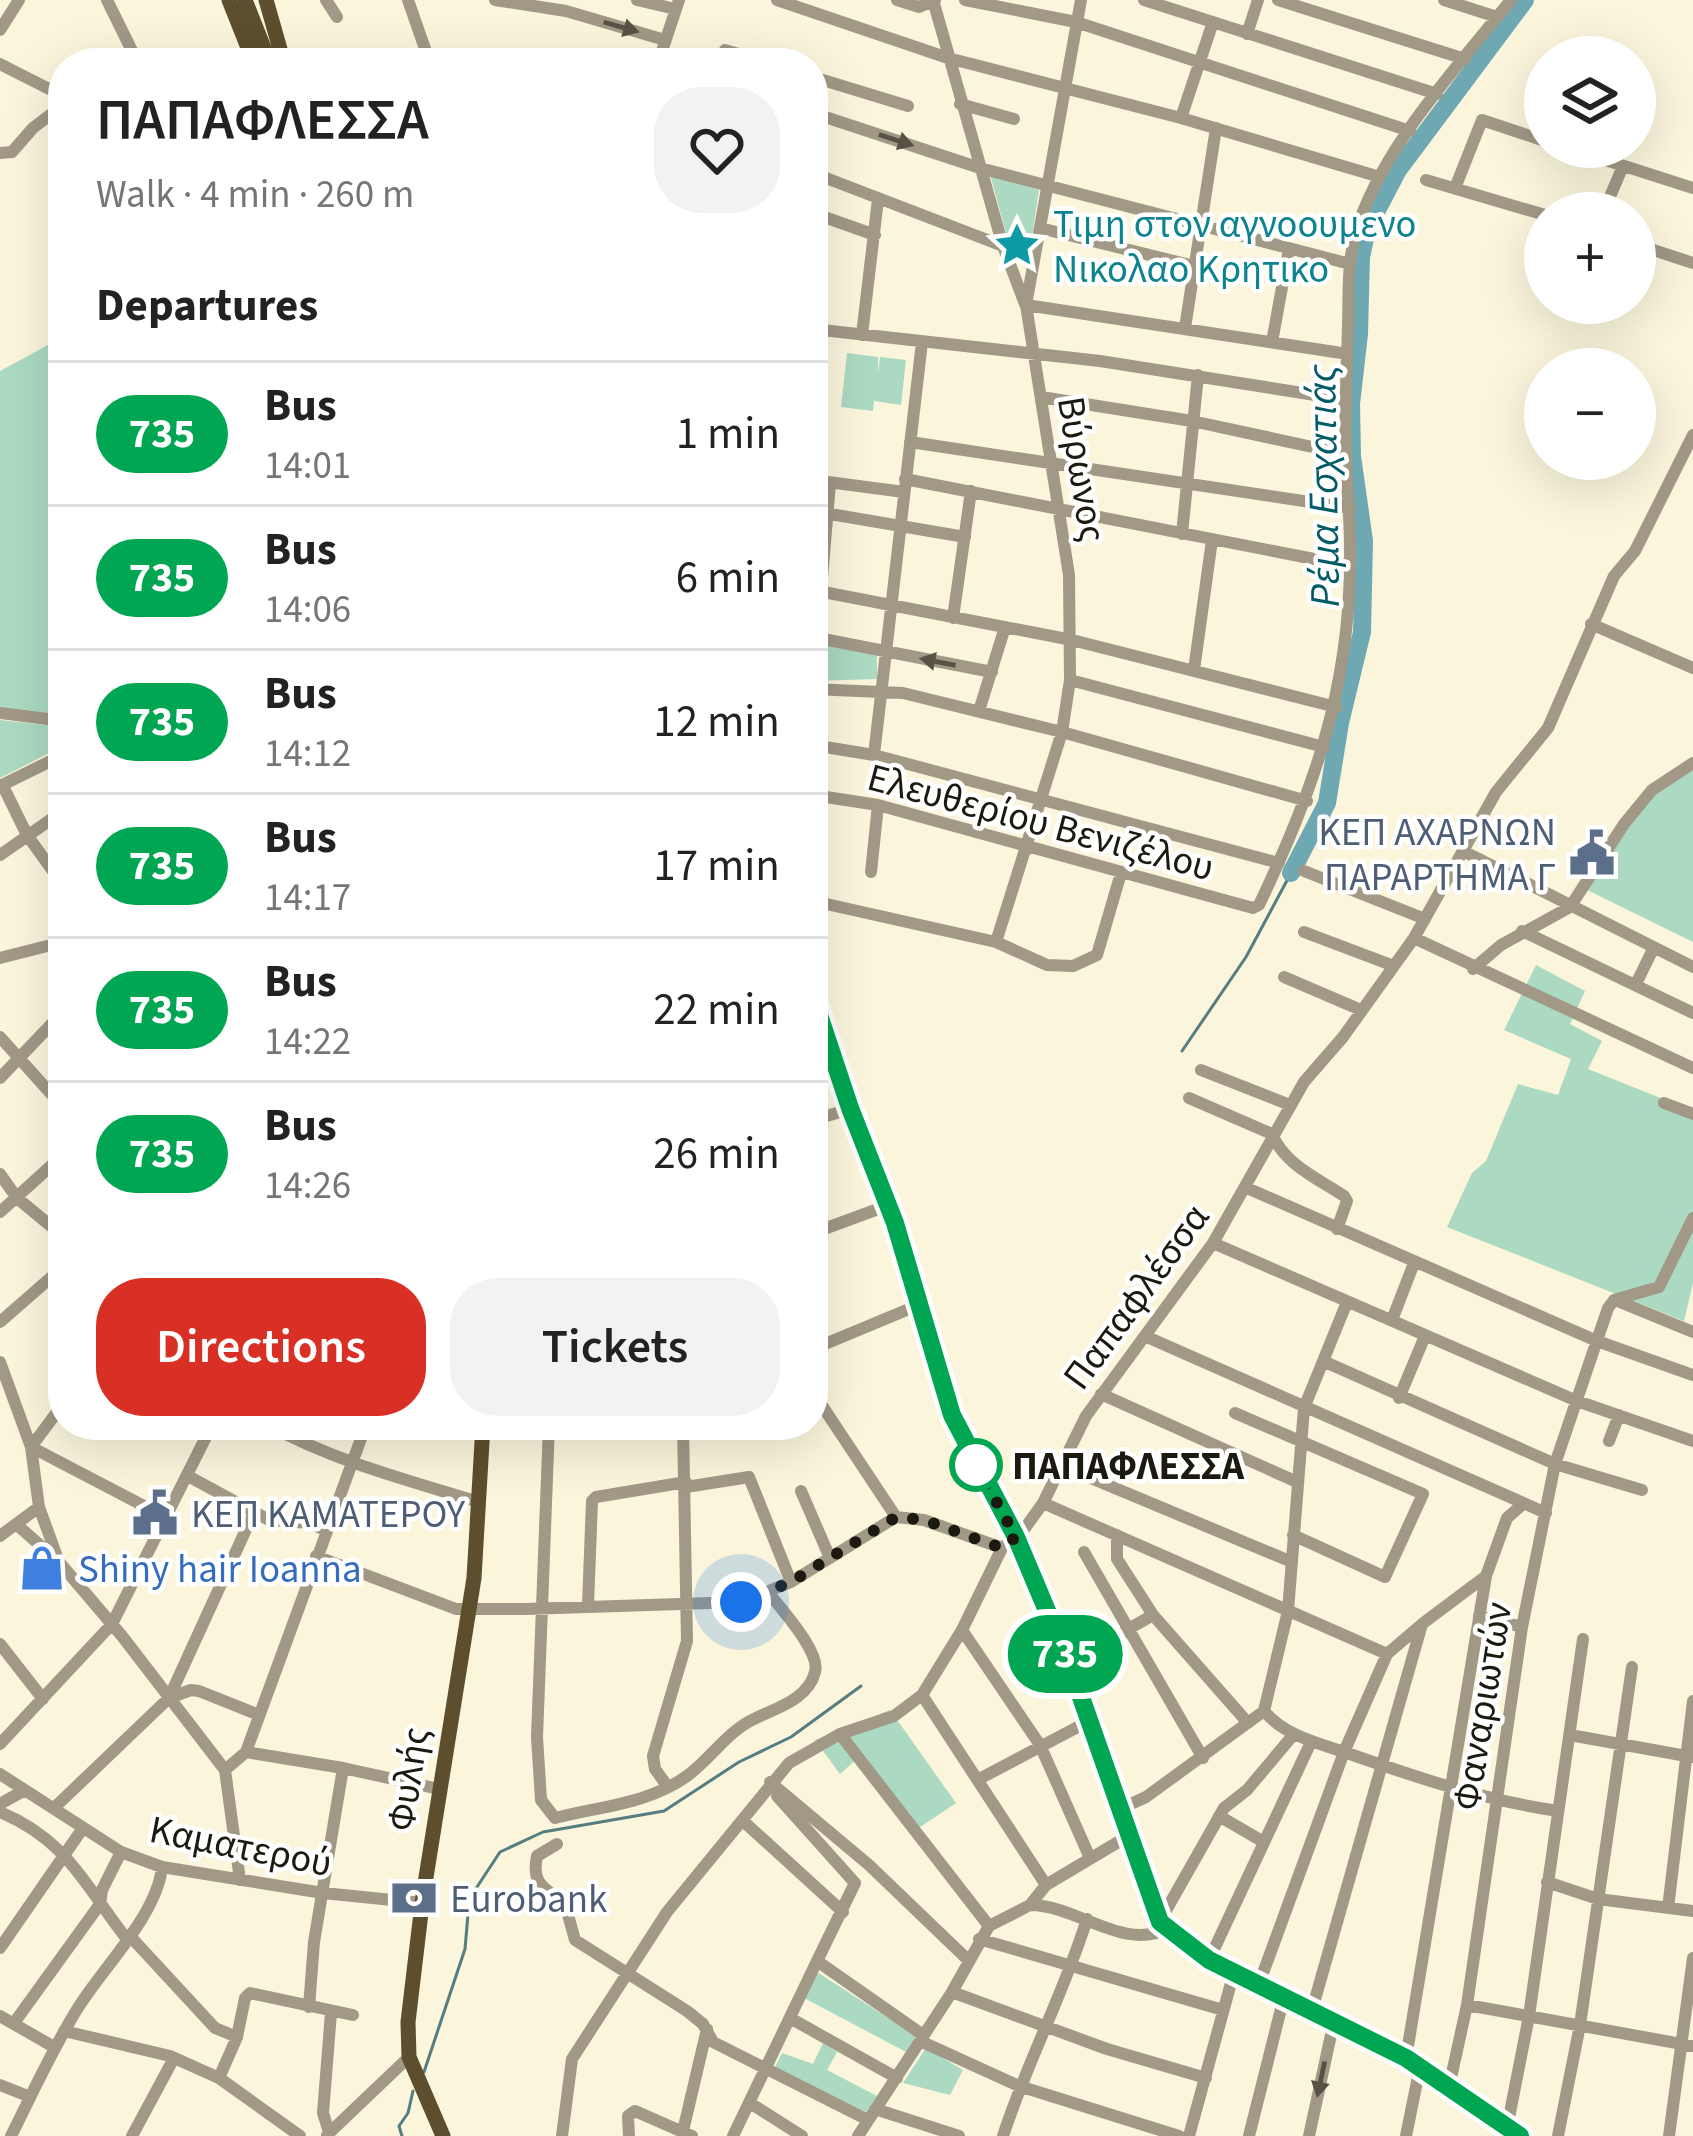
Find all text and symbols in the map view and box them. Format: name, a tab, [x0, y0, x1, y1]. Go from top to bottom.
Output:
one-way arrow	[604, 19, 640, 37]
map controls	[1524, 36, 1656, 480]
button: layers	[1524, 36, 1656, 168]
text: ΠΑΠΑΦΛΕΣΣΑ	[96, 81, 429, 162]
button: heart	[654, 87, 780, 213]
one-way arrow	[879, 132, 915, 151]
text: Walk · 4 min · 260 m	[96, 167, 414, 223]
button: +	[1524, 192, 1656, 324]
place label: Τιμη στον αγνοουμενο Νικολαο Κρητικο	[1053, 197, 1416, 298]
place icon: Τιμη στον αγνοουμενο Νικολαο Κρητικο	[992, 220, 1042, 270]
text: Departures	[96, 274, 318, 338]
button: −	[1524, 348, 1656, 480]
water label: Ρέμα Εσχατιάς	[1292, 363, 1356, 608]
text: Bus	[264, 374, 337, 438]
street label: Βύρωνος	[1042, 392, 1120, 546]
text: 1 min	[676, 402, 780, 466]
text: 735	[129, 404, 195, 464]
text: 14:01	[264, 438, 351, 494]
text: Bus	[264, 518, 337, 582]
text: 6 min	[676, 546, 780, 610]
text: 735	[129, 548, 195, 608]
text: 14:06	[264, 582, 351, 638]
one-way arrow	[919, 652, 956, 671]
text: Bus	[264, 662, 337, 726]
text: 12 min	[653, 690, 780, 754]
text: 735	[129, 692, 195, 752]
text: 14:12	[264, 726, 351, 782]
street label: Ελευθερίου Βενιζέλου	[861, 750, 1220, 896]
place label: ΚΕΠ ΑΧΑΡΝΩΝ ΠΑΡΑΡΤΗΜΑ Γ	[1318, 805, 1556, 906]
text: Bus	[264, 806, 337, 870]
public building icon: ΚΕΠ ΑΧΑΡΝΩΝ ΠΑΡΑΡΤΗΜΑ Γ	[1567, 828, 1617, 878]
text: 17 min	[653, 834, 780, 898]
text: 735	[129, 836, 195, 896]
text: 14:17	[264, 870, 351, 926]
text: Bus	[264, 950, 337, 1014]
text: 22 min	[653, 978, 780, 1042]
text: 735	[129, 980, 195, 1040]
text: 14:22	[264, 1014, 351, 1070]
text: Bus	[264, 1094, 337, 1158]
text: 26 min	[653, 1122, 780, 1186]
text: 735	[129, 1124, 195, 1184]
text: 14:26	[264, 1158, 351, 1214]
street label: Παπαφλέσσα	[1050, 1193, 1223, 1402]
button: Directions	[96, 1278, 426, 1416]
button: Tickets	[450, 1278, 780, 1416]
place label: ΠΑΠΑΦΛΕΣΣΑ	[1012, 1439, 1245, 1495]
marker: ΠΑΠΑΦΛΕΣΣΑ	[951, 1440, 1001, 1490]
place label: ΚΕΠ ΚΑΜΑΤΕΡΟΥ	[191, 1487, 466, 1543]
public building icon: ΚΕΠ ΚΑΜΑΤΕΡΟΥ	[130, 1488, 180, 1538]
place label: Shiny hair Ioanna	[78, 1542, 362, 1598]
shop icon: Shiny hair Ioanna	[17, 1543, 67, 1593]
your location	[711, 1572, 771, 1632]
street label: Φαναριωτών	[1439, 1598, 1527, 1814]
line badge: 735	[996, 1615, 1134, 1693]
text: 735	[1032, 1624, 1098, 1684]
street label: Φυλής	[373, 1723, 445, 1835]
street label: Καματερού	[145, 1802, 337, 1892]
place label: Eurobank	[450, 1872, 607, 1928]
bank icon: Eurobank	[389, 1873, 439, 1923]
one-way arrow	[1311, 2060, 1330, 2098]

